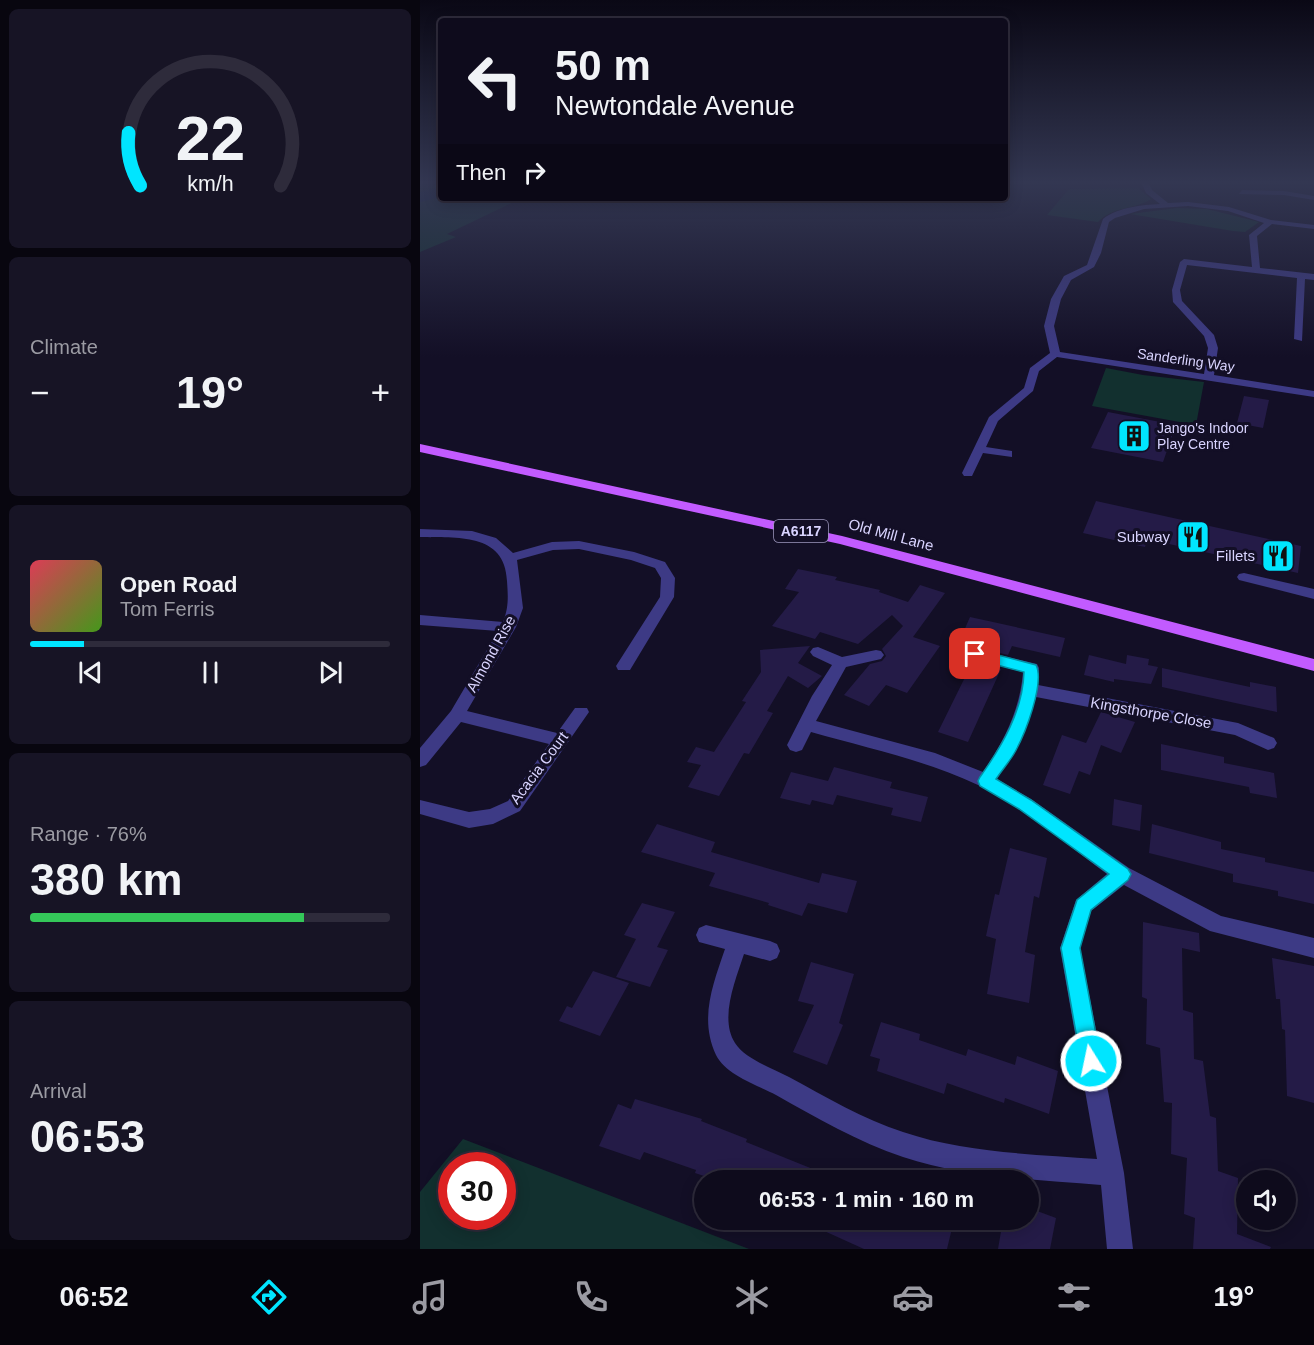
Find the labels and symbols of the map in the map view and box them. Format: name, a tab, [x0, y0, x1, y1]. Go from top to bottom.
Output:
street label: Sanderling Way	[1136, 345, 1236, 375]
building icon: Jango's Indoor Play Centre	[1116, 418, 1152, 454]
place label: Jango's Indoor Play Centre	[1157, 420, 1249, 452]
street label: Old Mill Lane	[847, 515, 936, 554]
restaurant icon: Subway	[1175, 519, 1211, 555]
road number: A6117	[774, 520, 828, 542]
place label: Subway	[1117, 528, 1170, 545]
restaurant icon: Fillets	[1260, 538, 1296, 574]
place label: Fillets	[1216, 547, 1255, 564]
street label: Almond Rise	[463, 612, 519, 695]
pin	[949, 628, 1000, 679]
street label: Kingsthorpe Close	[1089, 693, 1213, 732]
street label: Acacia Court	[506, 728, 572, 807]
position arrow	[1059, 1029, 1123, 1093]
speed limit sign: 30	[438, 1152, 516, 1230]

